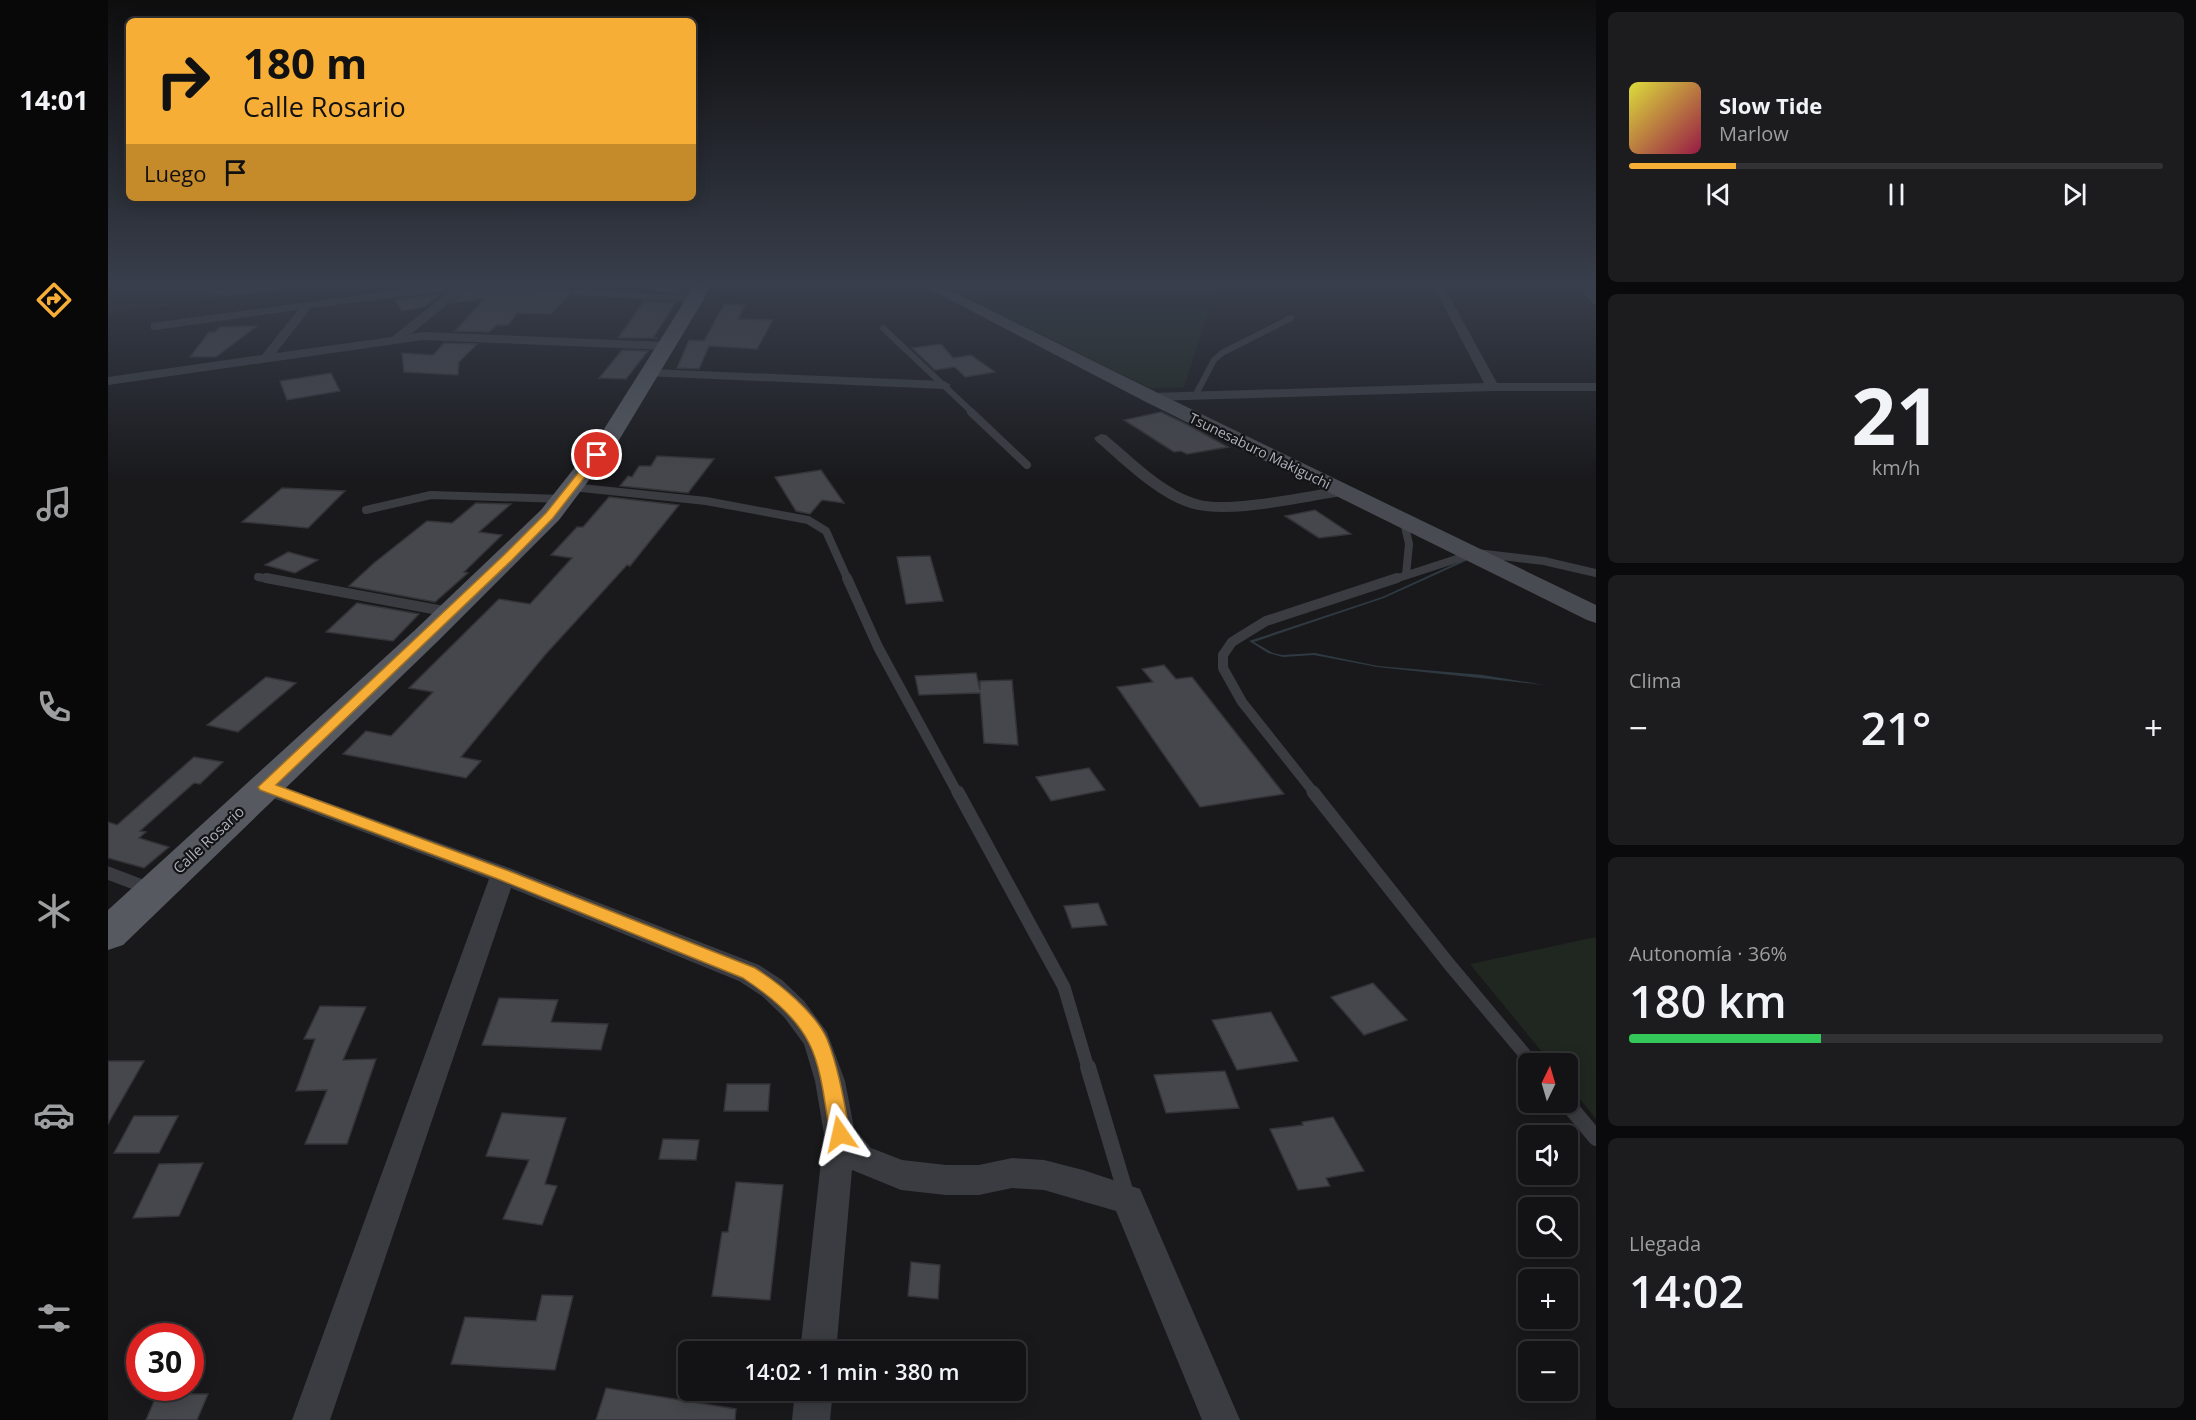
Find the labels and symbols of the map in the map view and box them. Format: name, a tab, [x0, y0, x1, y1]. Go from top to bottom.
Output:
street label: Tsunesaburo Makiguchi	[1186, 408, 1334, 493]
pin	[571, 429, 622, 480]
street label: Calle Rosario	[168, 801, 248, 877]
north arrow	[1518, 1053, 1578, 1113]
position arrow	[808, 1102, 872, 1166]
speed limit sign: 30	[126, 1323, 204, 1401]

